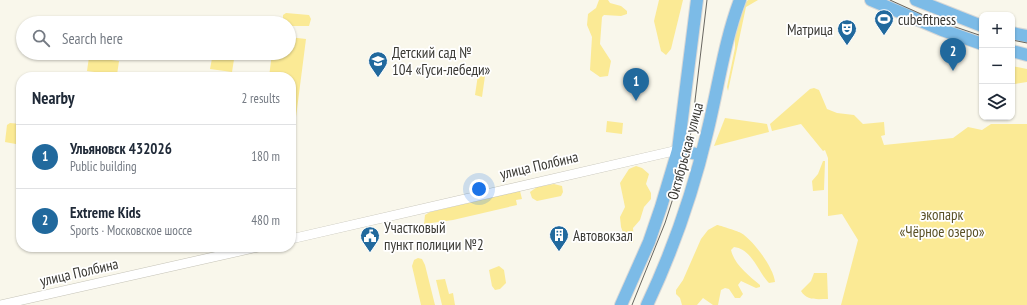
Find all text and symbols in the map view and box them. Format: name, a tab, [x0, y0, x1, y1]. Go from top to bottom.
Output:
sports icon: cubefitness	[873, 8, 895, 36]
place label: cubefitness	[898, 10, 956, 29]
map controls	[979, 12, 1015, 120]
button: +	[979, 12, 1015, 48]
search box	[16, 16, 296, 60]
theatre icon: Матрица	[836, 18, 858, 46]
place label: Матрица	[787, 20, 833, 39]
icon: search	[30, 27, 52, 49]
text: Search here	[62, 29, 123, 48]
pin: 2	[940, 38, 966, 71]
place label: Детский сад № 104 «Гуси-лебеди»	[392, 43, 491, 79]
button: −	[979, 48, 1015, 84]
school or university icon: Детский сад № 104 «Гуси-лебеди»	[367, 50, 389, 78]
pin: 1	[623, 68, 649, 101]
button: layers	[979, 84, 1015, 120]
text: Nearby	[32, 87, 75, 109]
text: 2 results	[241, 90, 280, 107]
street label: Октябрьская улица	[663, 100, 707, 202]
text: Ульяновск 432026	[70, 139, 172, 158]
street label: улица Полбина	[498, 147, 580, 183]
text: 1	[42, 148, 48, 165]
text: 180 m	[251, 148, 280, 165]
text: Public building	[70, 158, 137, 175]
your location	[469, 179, 489, 199]
text: Extreme Kids	[70, 203, 141, 222]
park label: экопарк «Чёрное озеро»	[900, 205, 985, 241]
text: 2	[42, 212, 48, 229]
text: 480 m	[251, 212, 280, 229]
place label: Участковый пункт полиции №2	[384, 218, 484, 254]
text: Sports · Московское шоссе	[70, 222, 192, 239]
building icon: Автовокзал	[548, 224, 570, 252]
public building icon: Участковый пункт полиции №2	[359, 225, 381, 253]
place label: Автовокзал	[573, 226, 633, 245]
street label: улица Полбина	[38, 254, 120, 290]

